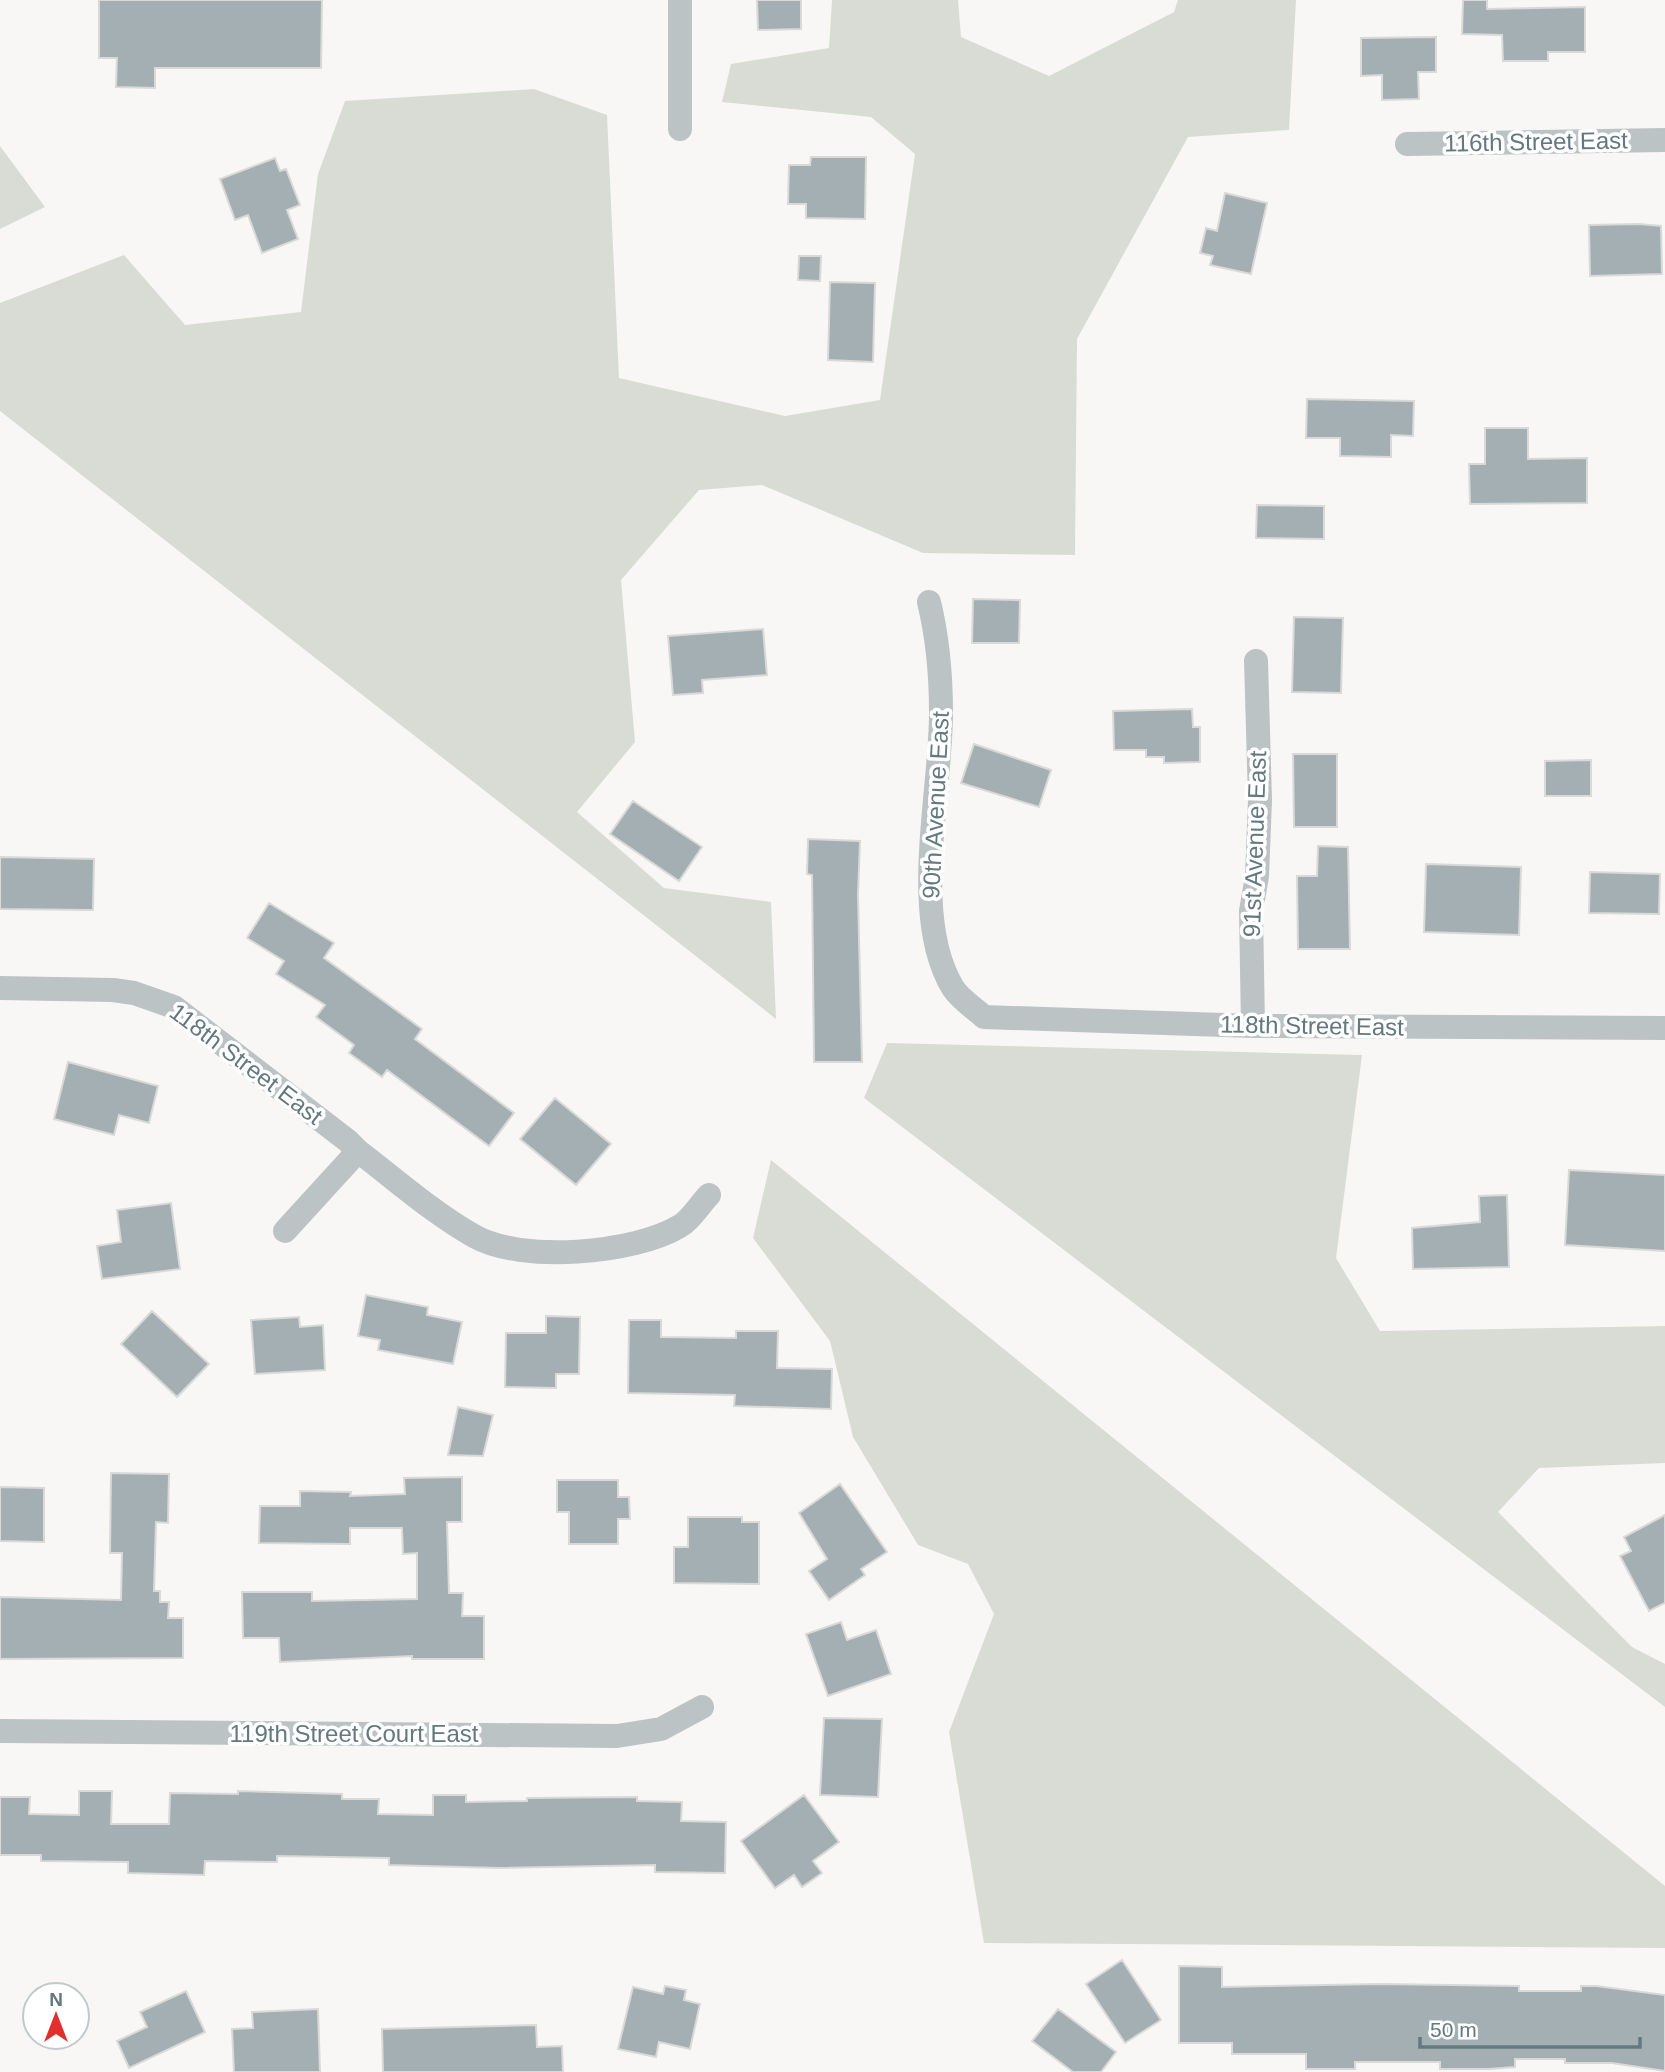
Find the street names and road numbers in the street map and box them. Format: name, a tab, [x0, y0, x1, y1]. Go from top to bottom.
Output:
street label: 116th Street East	[1444, 126, 1628, 157]
street label: 90th Avenue East	[917, 710, 954, 899]
street label: 91st Avenue East	[1238, 750, 1271, 938]
street label: 118th Street East	[165, 998, 328, 1130]
street label: 118th Street East	[1220, 1010, 1404, 1041]
street label: 119th Street Court East	[229, 1720, 479, 1747]

